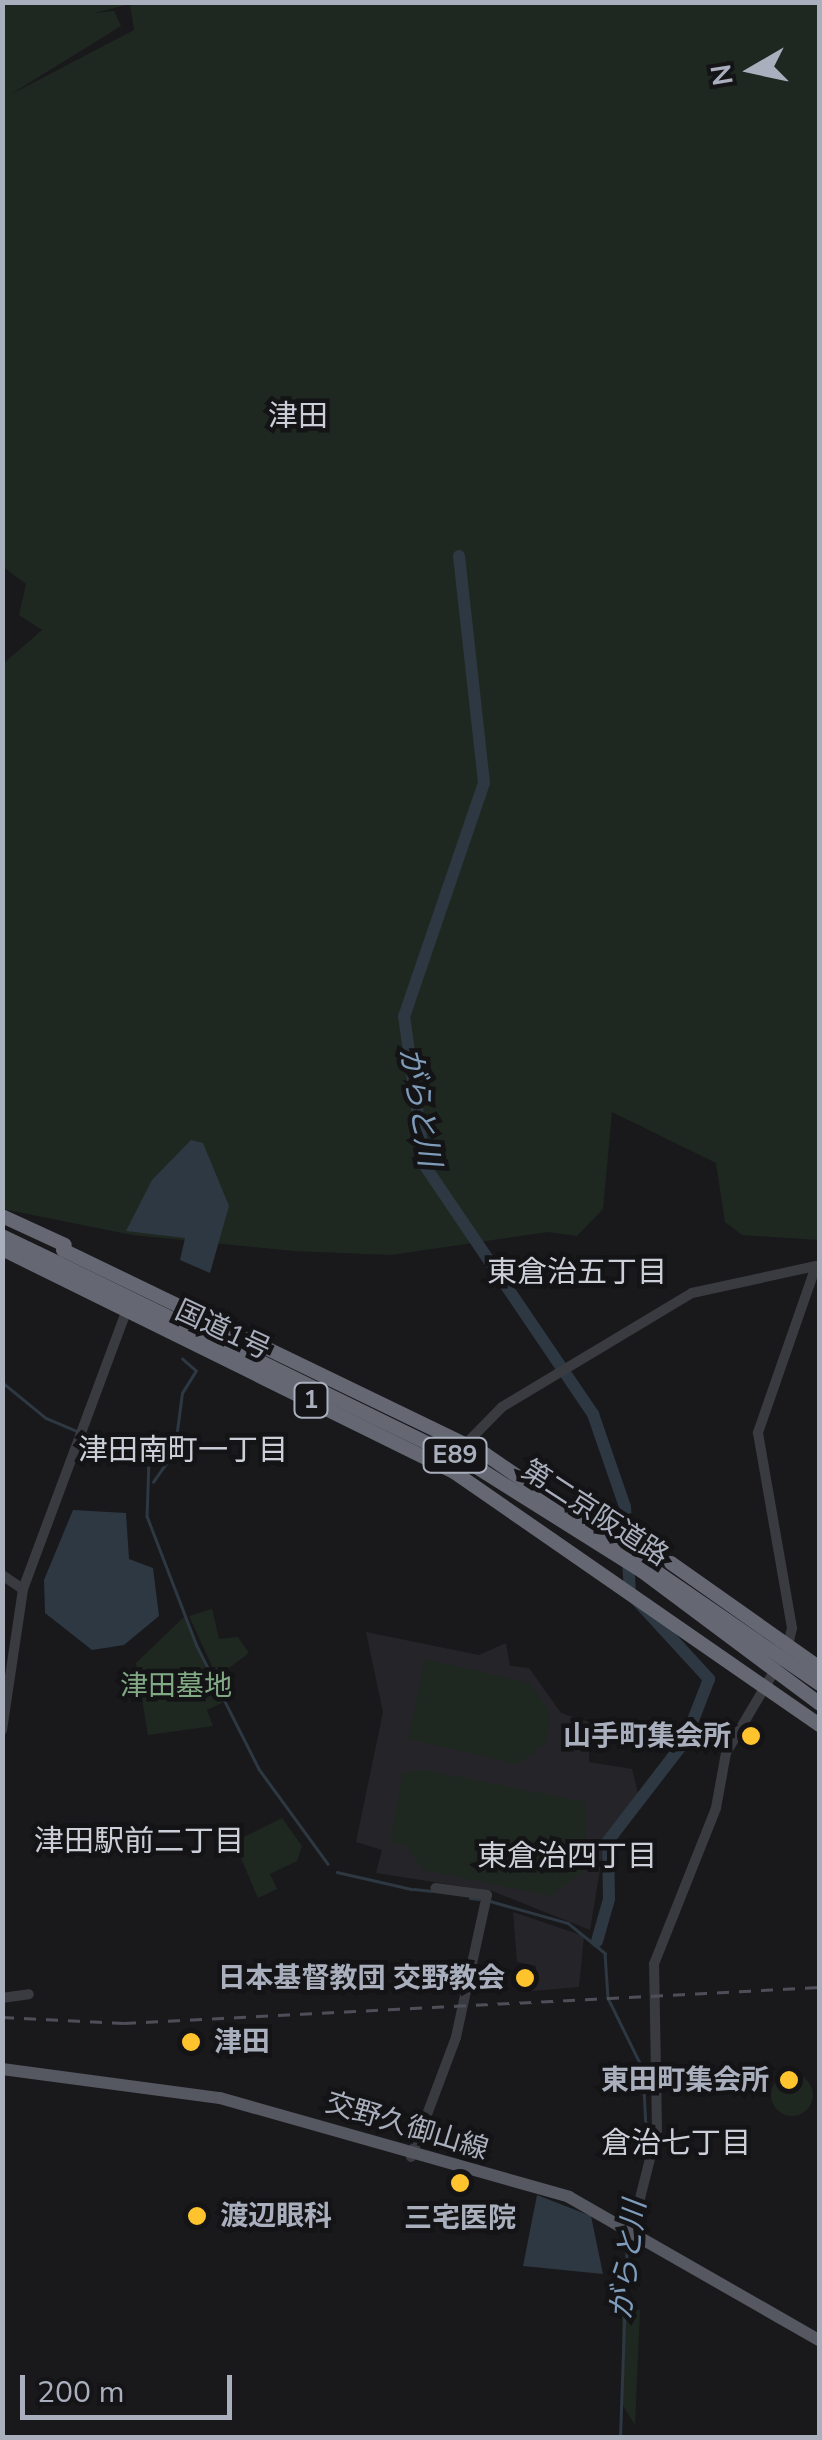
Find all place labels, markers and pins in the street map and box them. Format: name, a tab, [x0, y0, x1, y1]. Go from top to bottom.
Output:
place label: 山手町集会所	[563, 1719, 731, 1753]
marker: 山手町集会所	[740, 1725, 762, 1747]
place label: 日本基督教団 交野教会	[217, 1961, 505, 1995]
marker: 日本基督教団 交野教会	[514, 1967, 536, 1989]
place label: 津田	[214, 2025, 270, 2059]
marker: 津田	[178, 2029, 204, 2055]
place label: 東田町集会所	[601, 2063, 769, 2097]
marker: 東田町集会所	[778, 2069, 800, 2091]
marker: 三宅医院	[447, 2170, 473, 2196]
place label: 渡辺眼科	[220, 2199, 332, 2233]
place label: 三宅医院	[404, 2201, 516, 2235]
marker: 渡辺眼科	[184, 2203, 210, 2229]

